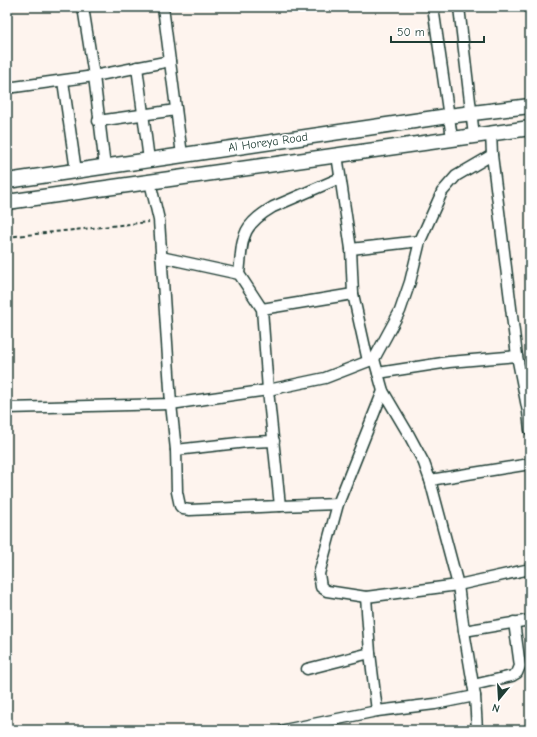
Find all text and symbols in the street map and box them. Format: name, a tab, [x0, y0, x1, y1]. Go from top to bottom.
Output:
scale bar	[391, 18, 484, 44]
text: 50 m	[397, 25, 425, 39]
street label: Al Horeya Road	[227, 129, 309, 155]
north arrow	[479, 679, 519, 719]
text: N	[491, 701, 501, 715]

